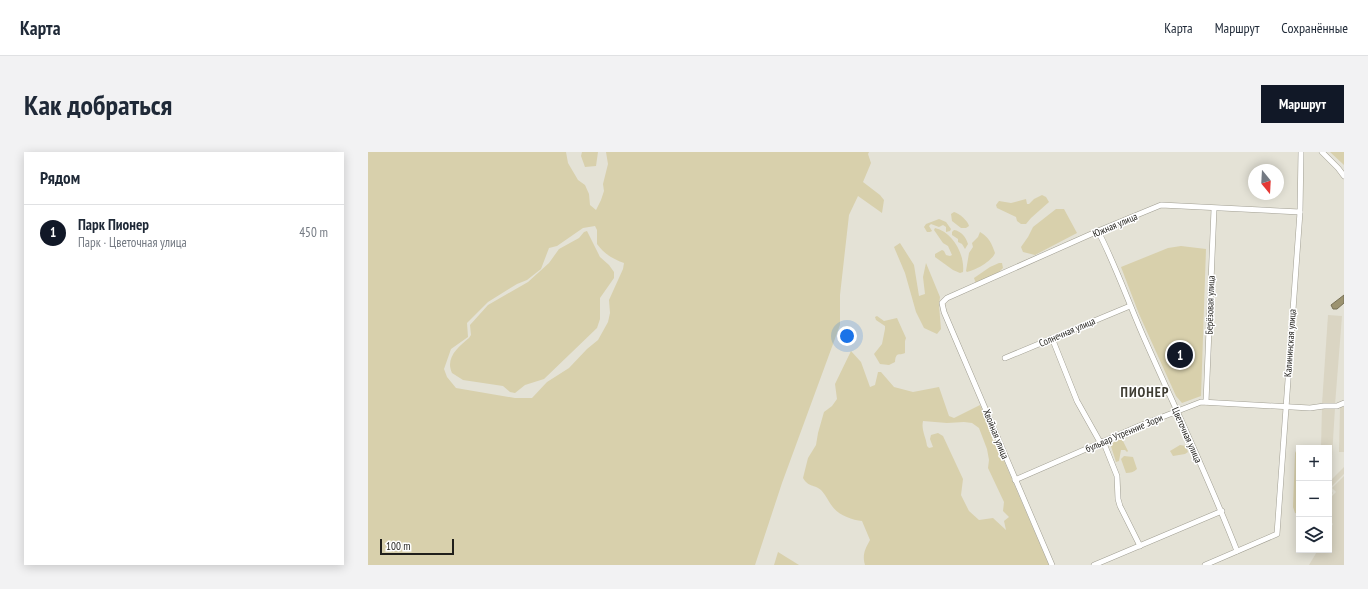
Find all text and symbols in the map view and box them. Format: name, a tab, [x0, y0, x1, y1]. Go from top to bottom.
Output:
text: Карта	[20, 16, 61, 40]
text: Карта	[1164, 19, 1193, 37]
text: Маршрут	[1215, 19, 1259, 37]
text: Сохранённые	[1281, 19, 1348, 37]
button: Маршрут	[1261, 85, 1344, 123]
text: Как добраться	[24, 86, 172, 123]
north arrow	[1248, 164, 1284, 200]
text: Рядом	[40, 167, 80, 189]
street label: Южная улица	[1091, 210, 1139, 240]
text: Парк Пионер	[78, 215, 149, 234]
text: 1	[50, 224, 56, 241]
text: 450 m	[299, 224, 328, 241]
text: Парк · Цветочная улица	[78, 234, 187, 251]
street label: Берёзовая улица	[1202, 275, 1218, 335]
street label: Калининская улица	[1281, 308, 1299, 378]
street label: Солнечная улица	[1037, 314, 1097, 350]
your location	[837, 326, 857, 346]
pin: 1	[1167, 340, 1193, 370]
district label: ПИОНЕР	[1121, 383, 1169, 401]
street label: Цветочная улица	[1169, 405, 1205, 465]
street label: Хвойная улица	[980, 407, 1012, 461]
street label: бульвар Утренние Зори	[1083, 411, 1165, 455]
map controls	[1296, 445, 1332, 553]
button: +	[1296, 445, 1332, 481]
button: −	[1296, 481, 1332, 517]
button: layers	[1296, 517, 1332, 553]
scale bar	[380, 537, 454, 556]
text: 100 m	[386, 539, 410, 553]

